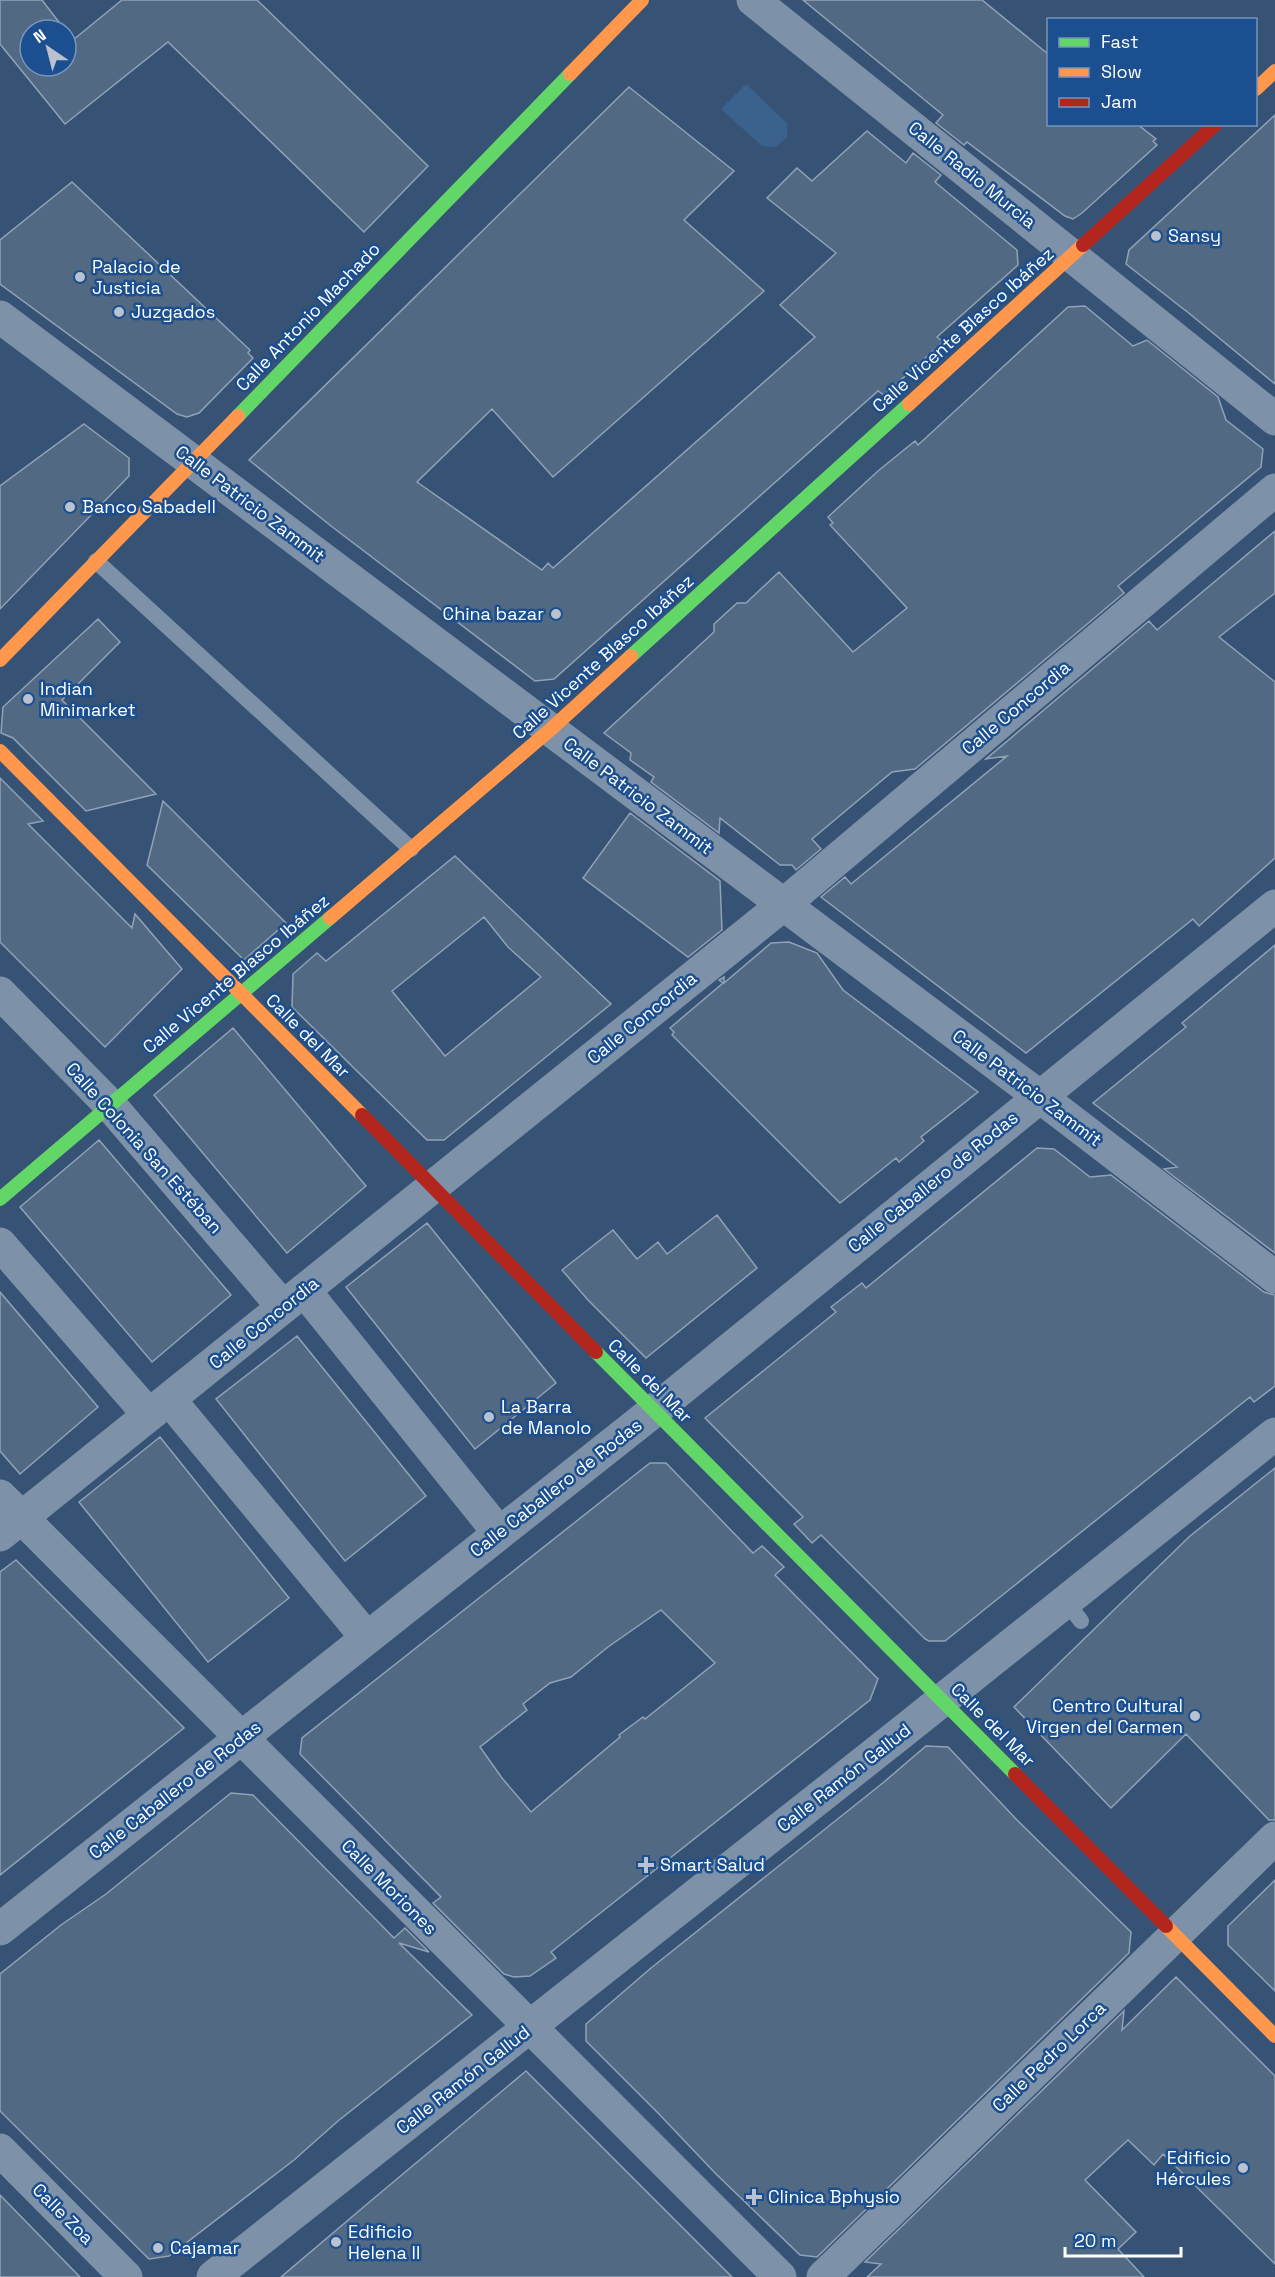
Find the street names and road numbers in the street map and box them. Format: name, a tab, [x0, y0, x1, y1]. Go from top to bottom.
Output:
street label: Calle Radio Murcia	[904, 116, 1041, 233]
street label: Calle Antonio Machado	[230, 237, 385, 396]
street label: Calle Vicente Blasco Ibáñez	[867, 242, 1058, 417]
street label: Calle Patricio Zammit	[171, 440, 330, 567]
street label: Calle Vicente Blasco Ibáñez	[507, 569, 698, 744]
street label: Calle Concordia	[957, 656, 1075, 760]
street label: Calle Patricio Zammit	[559, 732, 718, 859]
street label: Calle Vicente Blasco Ibáñez	[138, 889, 334, 1058]
street label: Calle Concordia	[582, 966, 701, 1069]
street label: Calle del Mar	[261, 989, 356, 1083]
street label: Calle Patricio Zammit	[948, 1024, 1107, 1151]
street label: Calle Colonia San Estéban	[61, 1057, 227, 1238]
street label: Calle Caballero de Rodas	[843, 1106, 1022, 1257]
street label: Calle Concordia	[204, 1271, 323, 1374]
street label: Calle del Mar	[603, 1334, 698, 1428]
street label: Calle Caballero de Rodas	[465, 1413, 646, 1562]
street label: Calle del Mar	[946, 1678, 1041, 1772]
street label: Calle Caballero de Rodas	[84, 1715, 265, 1864]
street label: Calle Ramón Gallud	[772, 1718, 915, 1837]
street label: Calle Moriones	[337, 1834, 442, 1939]
street label: Calle Pedro Lorca	[987, 1996, 1110, 2117]
street label: Calle Ramón Gallud	[391, 2020, 534, 2139]
street label: Calle Zoa	[28, 2178, 99, 2249]

